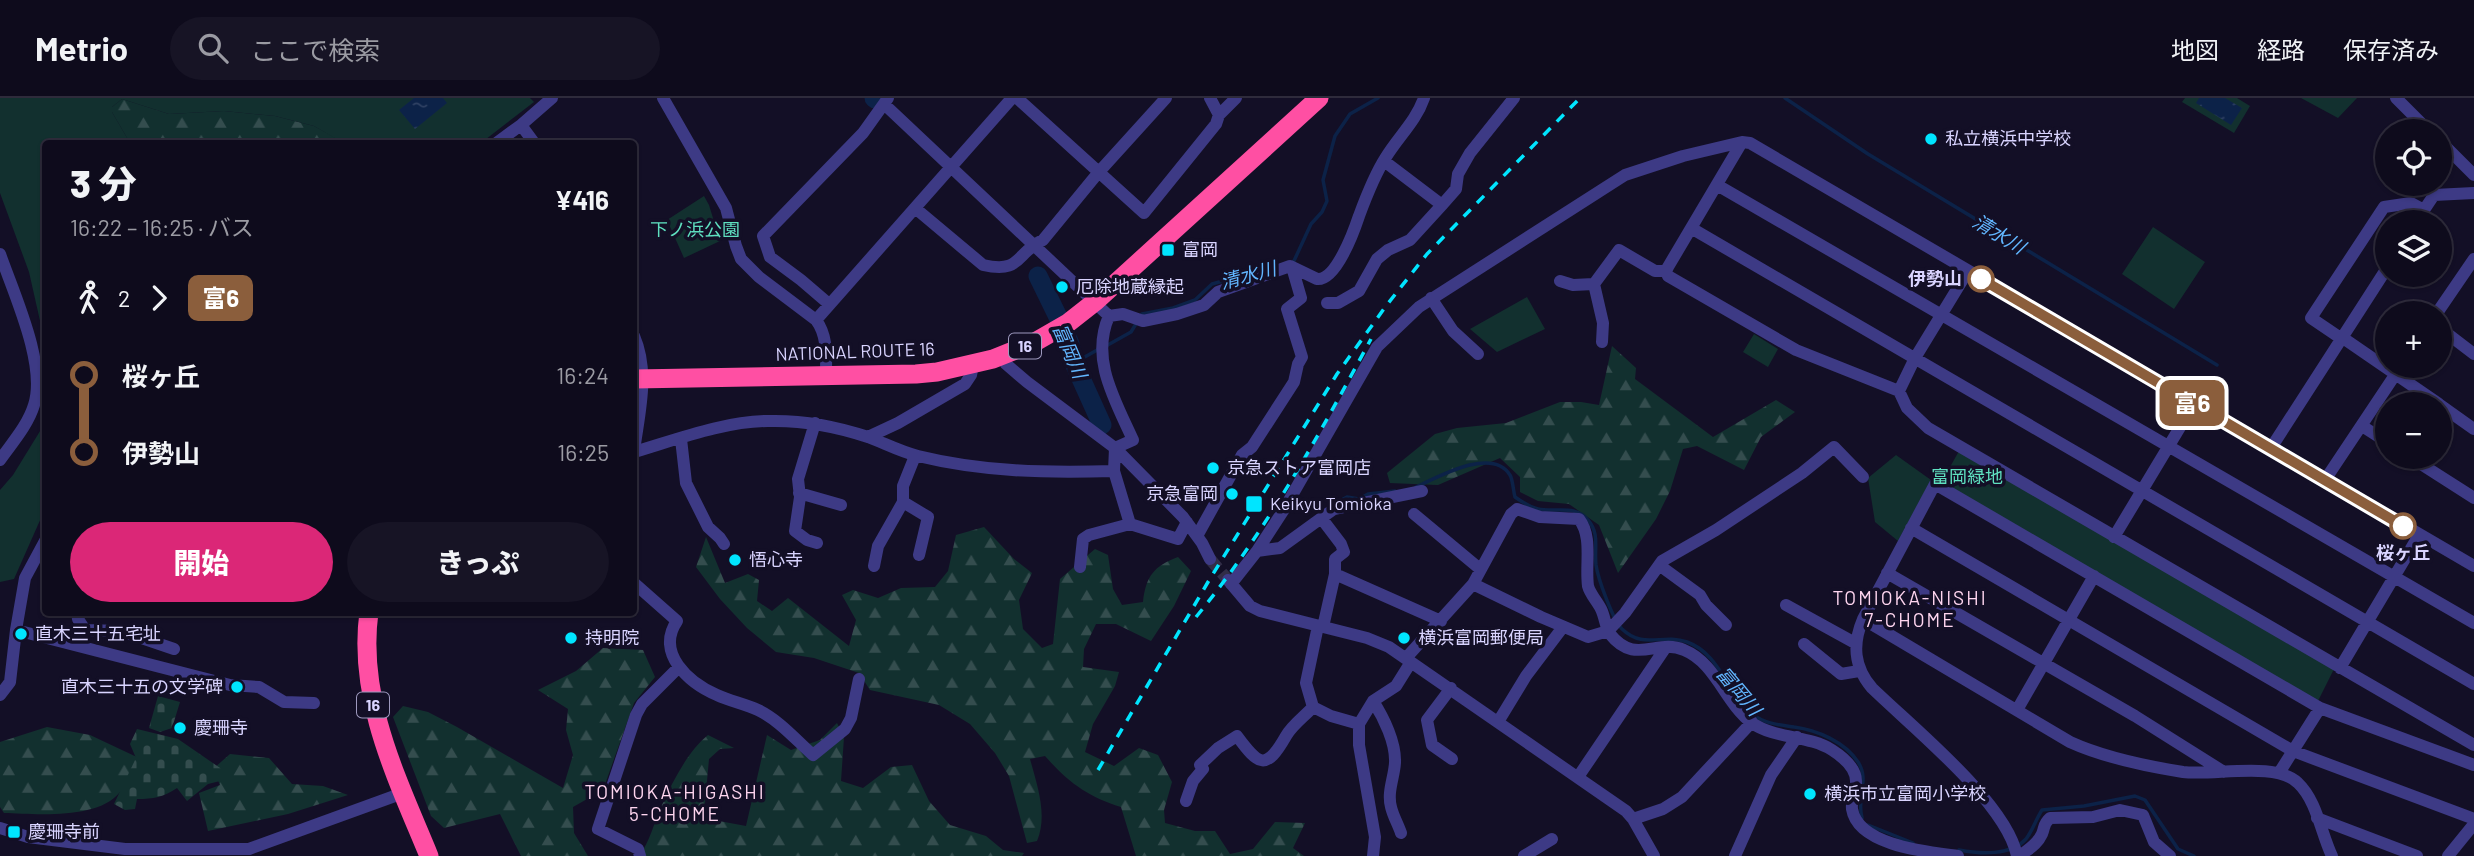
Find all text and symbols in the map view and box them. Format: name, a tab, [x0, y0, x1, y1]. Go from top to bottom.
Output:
search box	[170, 17, 660, 80]
text: Metrio	[35, 28, 128, 68]
icon: search	[194, 29, 232, 67]
text: ここで検索	[250, 34, 380, 65]
text: 地図	[2171, 35, 2219, 64]
text: 経路	[2257, 35, 2305, 64]
text: 保存済み	[2343, 35, 2439, 64]
map controls	[2375, 119, 2452, 469]
button: locate	[2375, 119, 2452, 196]
place label: 私立横浜中学校	[1945, 127, 2071, 149]
marker: 私立横浜中学校	[1923, 131, 1939, 147]
text: 3 分	[70, 160, 136, 206]
text: ¥416	[555, 184, 609, 215]
water label: 清水川	[1969, 209, 2031, 259]
button: layers	[2375, 210, 2452, 287]
text: 16:22 – 16:25 · バス	[70, 213, 254, 241]
park label: 下ノ浜公園	[650, 218, 740, 240]
place label: 富岡	[1182, 238, 1218, 260]
marker: 富岡	[1160, 242, 1176, 258]
water label: 清水川	[1217, 256, 1280, 293]
marker: 伊勢山	[1968, 266, 1994, 292]
place label: 伊勢山	[1908, 267, 1962, 289]
place label: 厄除地蔵縁起	[1076, 275, 1184, 297]
icon: walk	[70, 279, 108, 317]
icon: forward	[140, 279, 178, 317]
marker: 厄除地蔵縁起	[1054, 279, 1070, 295]
text: 富6	[202, 283, 239, 312]
text: 2	[118, 284, 130, 312]
button: +	[2375, 301, 2452, 378]
water label: 富岡川	[1049, 320, 1093, 383]
road number: 16	[1009, 334, 1041, 358]
street label: NATIONAL ROUTE 16	[775, 337, 935, 365]
text: 桜ヶ丘	[122, 360, 200, 391]
text: 16:24	[556, 361, 609, 389]
line badge: 富6	[2160, 380, 2224, 426]
text: 富6	[2174, 388, 2210, 417]
button: −	[2375, 392, 2452, 469]
text: 伊勢山	[122, 437, 200, 468]
text: 16:25	[557, 438, 609, 466]
place label: 京急ストア富岡店	[1227, 456, 1371, 478]
marker: 京急ストア富岡店	[1205, 460, 1221, 476]
park label: 富岡緑地	[1931, 465, 2003, 487]
place label: 京急富岡	[1146, 482, 1218, 504]
marker: 京急富岡	[1224, 486, 1240, 502]
place label: Keikyu Tomioka	[1270, 492, 1392, 514]
marker: Keikyu Tomioka	[1244, 494, 1264, 514]
marker: 桜ヶ丘	[2390, 513, 2416, 539]
button: 開始	[70, 522, 333, 602]
button: きっぷ	[347, 522, 609, 602]
place label: 桜ヶ丘	[2376, 541, 2430, 563]
place label: 悟心寺	[749, 548, 803, 570]
marker: 悟心寺	[727, 552, 743, 568]
district label: TOMIOKA-NISHI 7-CHOME	[1832, 586, 1988, 631]
place label: 直木三十五宅址	[35, 622, 161, 644]
marker: 直木三十五宅址	[13, 626, 29, 642]
place label: 持明院	[585, 626, 639, 648]
place label: 横浜富岡郵便局	[1418, 626, 1544, 648]
marker: 持明院	[563, 630, 579, 646]
marker: 横浜富岡郵便局	[1396, 630, 1412, 646]
water label: 富岡川	[1712, 661, 1768, 721]
place label: 直木三十五の文学碑	[61, 675, 223, 697]
marker: 直木三十五の文学碑	[229, 679, 245, 695]
road number: 16	[357, 692, 389, 718]
place label: 慶珊寺	[194, 716, 248, 738]
marker: 慶珊寺	[172, 720, 188, 736]
district label: TOMIOKA-HIGASHI 5-CHOME	[584, 780, 766, 825]
place label: 横浜市立富岡小学校	[1824, 782, 1986, 804]
marker: 横浜市立富岡小学校	[1802, 786, 1818, 802]
place label: 慶珊寺前	[28, 820, 100, 842]
marker: 慶珊寺前	[6, 824, 22, 840]

